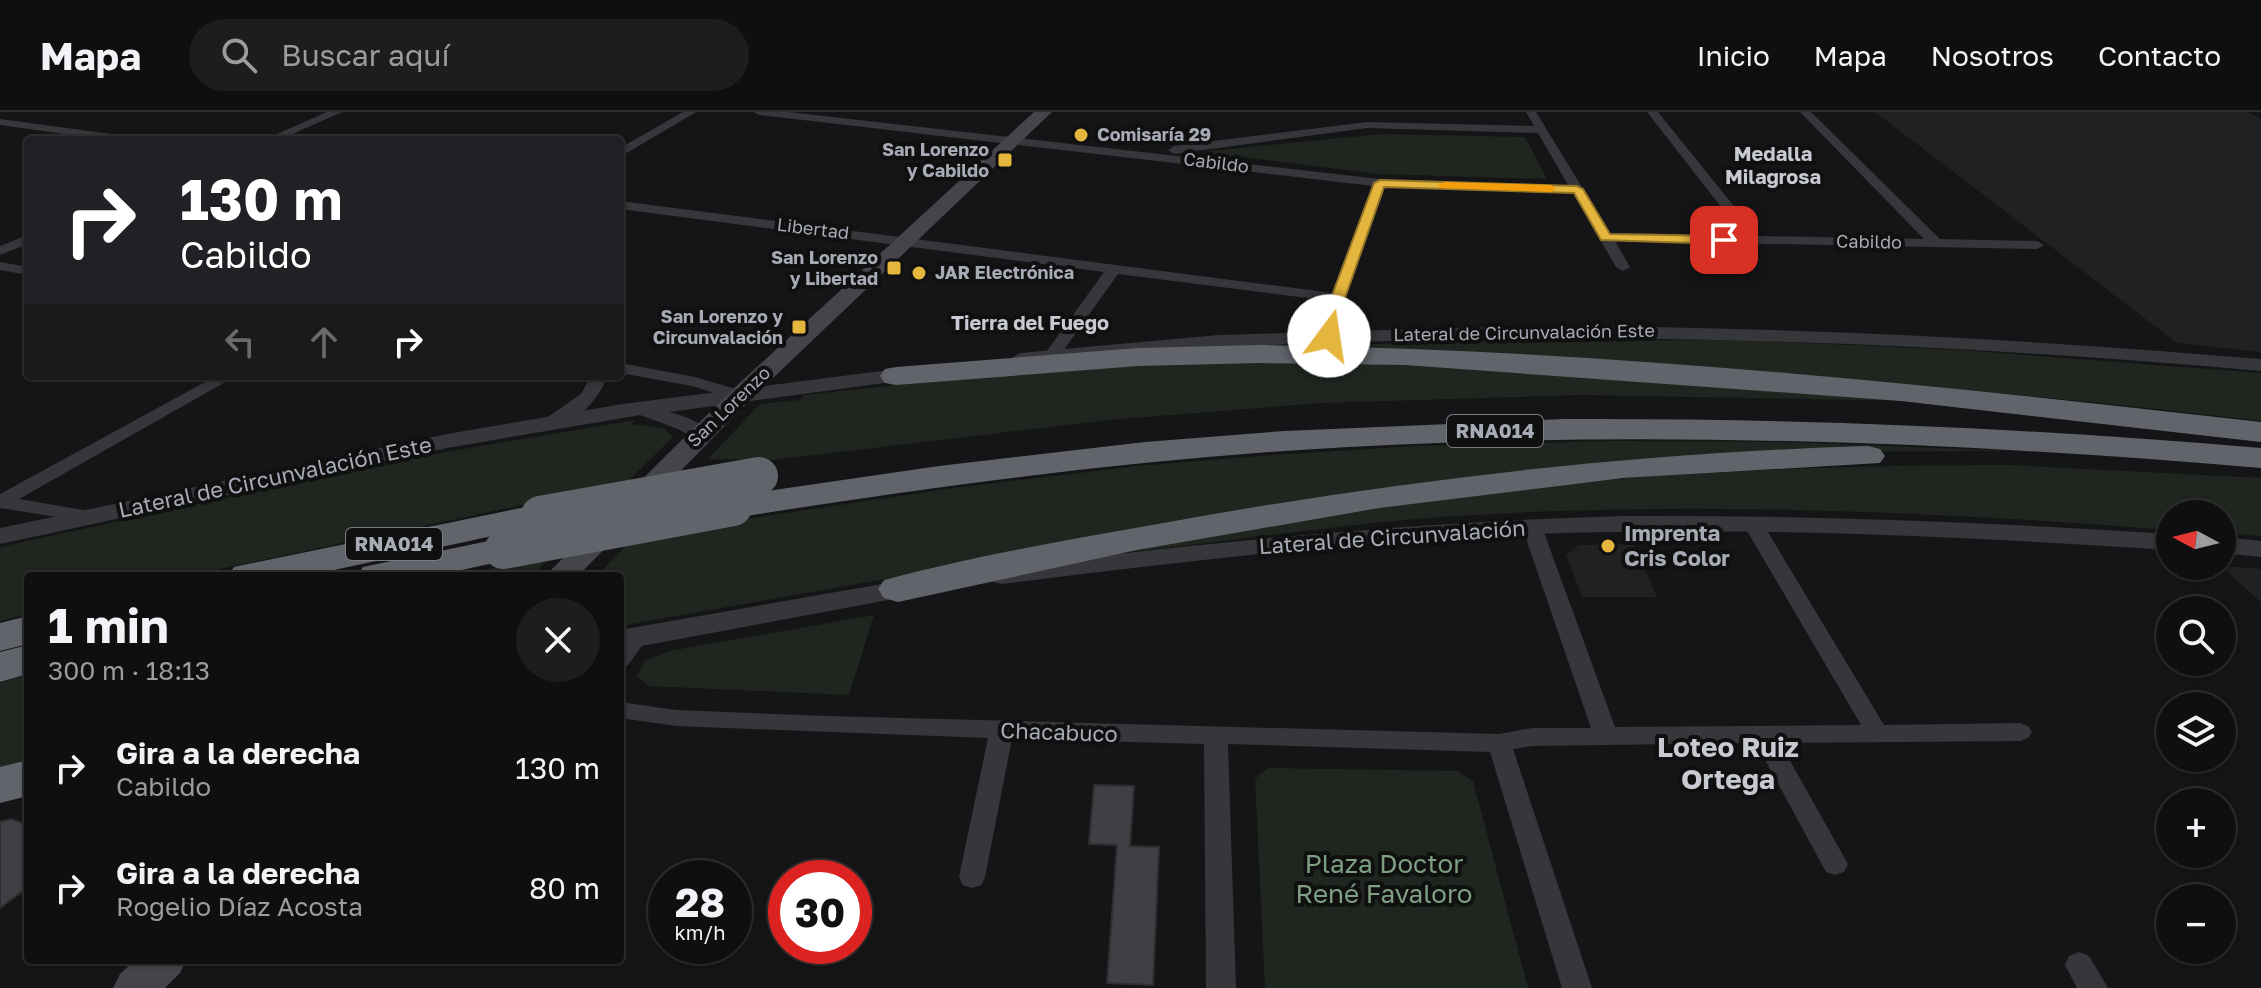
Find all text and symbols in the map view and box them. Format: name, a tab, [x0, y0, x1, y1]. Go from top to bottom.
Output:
search box	[189, 19, 749, 91]
text: Mapa	[40, 33, 141, 78]
icon: search	[217, 33, 261, 77]
text: Buscar aquí	[281, 37, 450, 73]
text: Inicio	[1697, 39, 1770, 72]
text: Mapa	[1814, 39, 1887, 72]
text: Nosotros	[1931, 39, 2054, 72]
text: Contacto	[2098, 39, 2221, 72]
place label: Comisaría 29	[1097, 123, 1211, 145]
marker: Comisaría 29	[1072, 126, 1090, 144]
place label: San Lorenzo y Cabildo	[882, 138, 989, 181]
district label: Medalla Milagrosa	[1725, 141, 1821, 188]
street label: Cabildo	[1182, 147, 1250, 177]
marker: San Lorenzo y Cabildo	[996, 151, 1014, 169]
text: 130 m	[180, 165, 342, 232]
icon: right	[48, 168, 152, 272]
pin	[1690, 206, 1758, 274]
street label: Libertad	[776, 213, 850, 243]
icon: arrive	[1702, 218, 1746, 262]
street label: Cabildo	[1836, 229, 1902, 253]
text: Cabildo	[180, 233, 312, 276]
place label: San Lorenzo y Libertad	[771, 246, 878, 289]
marker: San Lorenzo y Libertad	[885, 259, 903, 277]
place label: JAR Electrónica	[935, 261, 1074, 283]
marker: JAR Electrónica	[910, 264, 928, 282]
position arrow	[1287, 294, 1371, 378]
place label: San Lorenzo y Circunvalación	[653, 305, 783, 348]
district label: Tierra del Fuego	[951, 310, 1109, 334]
marker: San Lorenzo y Circunvalación	[790, 318, 808, 336]
street label: Lateral de Circunvalación Este	[1393, 319, 1655, 345]
icon: left	[218, 320, 262, 364]
icon: ahead	[302, 320, 346, 364]
icon: right	[386, 320, 430, 364]
street label: San Lorenzo	[682, 361, 774, 451]
road number: RNA014	[1447, 415, 1543, 447]
street label: Lateral de Circunvalación Este	[116, 430, 434, 523]
north arrow	[2156, 500, 2236, 580]
map controls	[2156, 500, 2236, 964]
street label: Lateral de Circunvalación	[1258, 514, 1526, 559]
place label: Imprenta Cris Color	[1624, 519, 1730, 571]
road number: RNA014	[346, 528, 442, 560]
marker: Imprenta Cris Color	[1599, 537, 1617, 555]
text: 1 min	[48, 596, 169, 654]
button: search	[2156, 596, 2236, 676]
button: close	[516, 598, 600, 682]
text: 300 m · 18:13	[48, 655, 210, 686]
button: layers	[2156, 692, 2236, 772]
street label: Chacabuco	[1000, 716, 1118, 747]
district label: Loteo Ruiz Ortega	[1657, 730, 1799, 795]
text: Gira a la derecha	[116, 735, 360, 771]
icon: right	[48, 746, 92, 790]
text: 130 m	[515, 750, 600, 786]
text: Cabildo	[116, 771, 211, 802]
button: +	[2156, 788, 2236, 868]
park label: Plaza Doctor René Favaloro	[1296, 848, 1472, 909]
text: Gira a la derecha	[116, 855, 360, 891]
speed limit sign: 30	[768, 860, 872, 964]
icon: right	[48, 866, 92, 910]
text: 80 m	[529, 870, 600, 906]
text: 28	[675, 878, 725, 926]
button: −	[2156, 884, 2236, 964]
text: Rogelio Díaz Acosta	[116, 891, 363, 922]
text: km/h	[675, 920, 725, 944]

